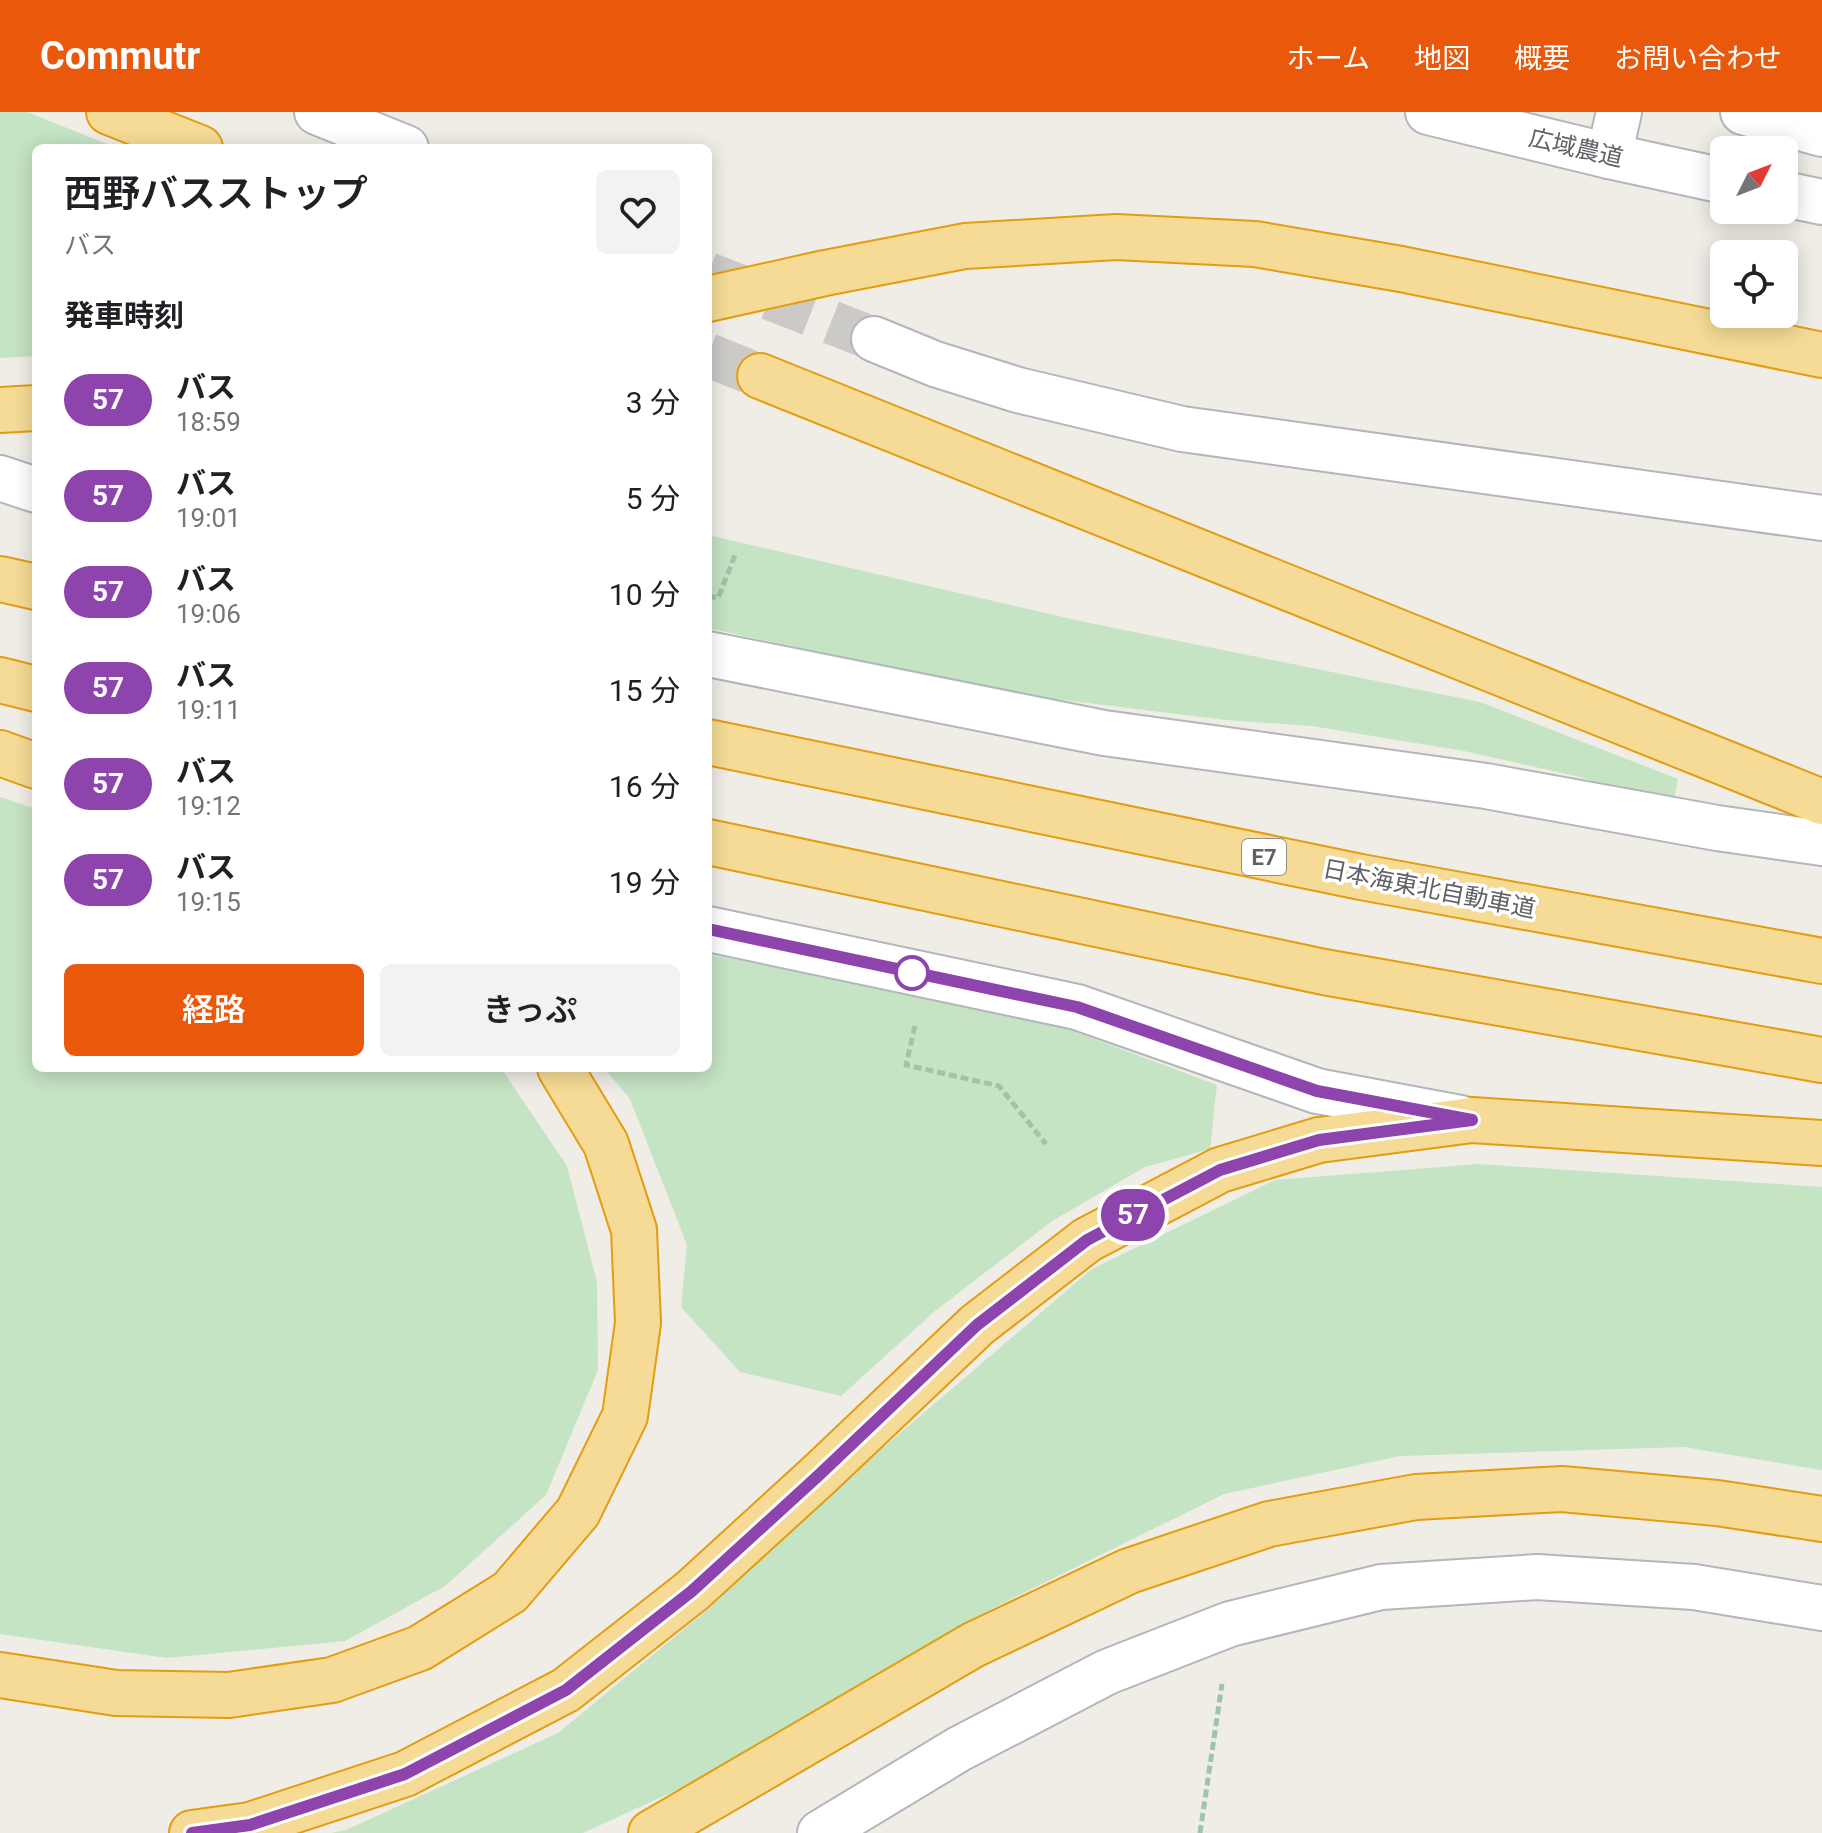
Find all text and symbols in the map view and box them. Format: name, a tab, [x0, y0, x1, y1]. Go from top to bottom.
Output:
text: Commutr	[40, 34, 200, 78]
text: ホーム	[1287, 42, 1370, 75]
text: 地図	[1414, 42, 1470, 75]
text: 概要	[1514, 42, 1570, 75]
text: お問い合わせ	[1614, 42, 1782, 75]
street label: 広域農道	[1526, 124, 1626, 172]
north arrow	[1710, 136, 1798, 224]
map controls	[1710, 136, 1798, 328]
button: heart	[596, 170, 680, 254]
text: 西野バスストップ	[64, 172, 368, 216]
text: バス	[64, 230, 116, 260]
button: locate	[1710, 240, 1798, 328]
text: 発車時刻	[64, 298, 184, 333]
text: バス	[176, 370, 236, 405]
text: 57	[92, 383, 124, 416]
text: 3 分	[626, 385, 680, 420]
text: 18:59	[176, 407, 241, 437]
text: バス	[176, 466, 236, 501]
text: 57	[92, 479, 124, 512]
text: 5 分	[626, 481, 680, 516]
text: 19:01	[176, 503, 241, 533]
text: バス	[176, 562, 236, 597]
text: 57	[92, 575, 124, 608]
text: 10 分	[609, 577, 680, 612]
text: 19:06	[176, 599, 241, 629]
text: バス	[176, 658, 236, 693]
text: 57	[92, 671, 124, 704]
text: 15 分	[609, 673, 680, 708]
text: 19:11	[176, 695, 241, 725]
text: バス	[176, 754, 236, 789]
text: 57	[92, 767, 124, 800]
text: 16 分	[609, 769, 680, 804]
text: 19:12	[176, 791, 241, 821]
road number: E7	[1242, 839, 1286, 875]
text: バス	[176, 850, 236, 885]
street label: 日本海東北自動車道	[1320, 855, 1538, 923]
text: 57	[92, 863, 124, 896]
text: 19 分	[609, 865, 680, 900]
text: 19:15	[176, 887, 241, 917]
unlabelled marker	[895, 956, 929, 990]
button: 経路	[64, 964, 364, 1056]
button: きっぷ	[380, 964, 680, 1056]
line badge: 57	[1097, 1189, 1169, 1241]
text: 57	[1117, 1198, 1149, 1231]

